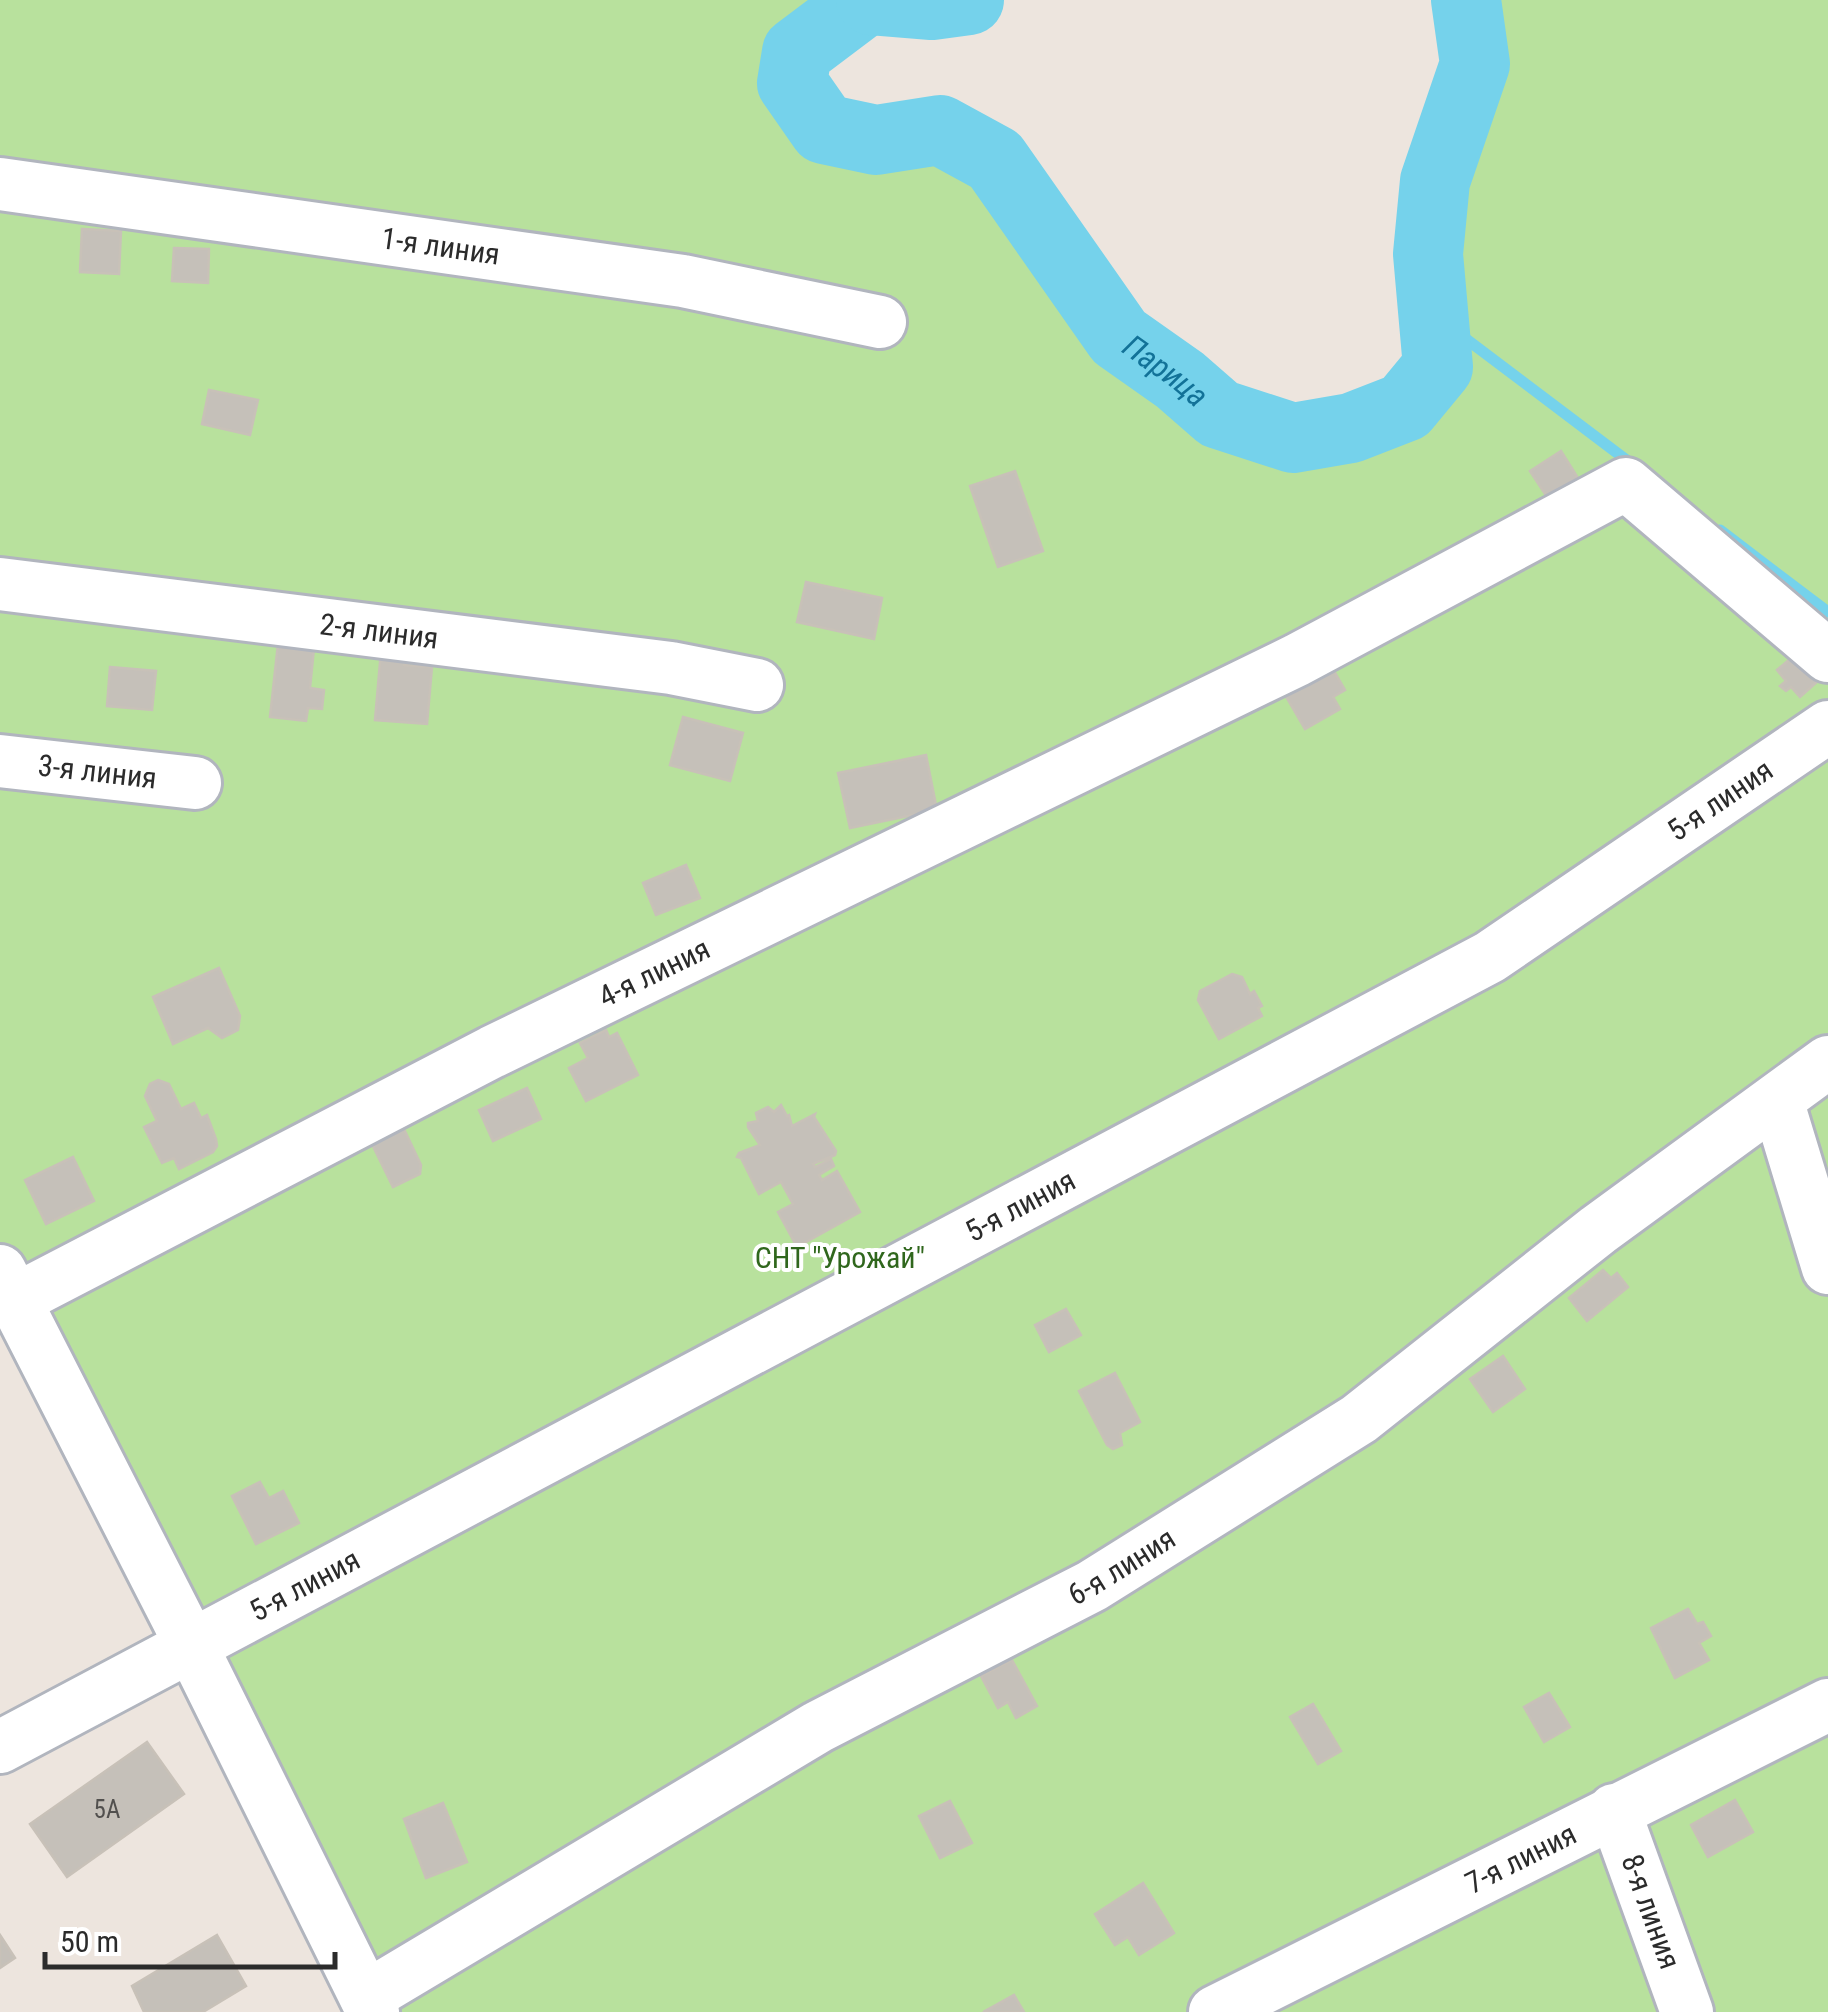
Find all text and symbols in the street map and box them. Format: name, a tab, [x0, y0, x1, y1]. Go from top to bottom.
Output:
street label: 1-я линия	[379, 220, 502, 272]
water label: Парица	[1116, 327, 1216, 415]
street label: 2-я линия	[318, 606, 440, 656]
street label: 3-я линия	[36, 747, 159, 796]
street label: 5-я линия	[1661, 752, 1779, 848]
street label: 4-я линия	[593, 931, 715, 1014]
street label: 5-я линия	[959, 1162, 1081, 1249]
park label: СНТ "Урожай"	[755, 1240, 925, 1275]
street label: 6-я линия	[1062, 1520, 1182, 1612]
street label: 5-я линия	[244, 1542, 365, 1628]
house number: 5А	[94, 1795, 120, 1824]
street label: 7-я линия	[1459, 1816, 1582, 1901]
street label: 8-я линия	[1614, 1849, 1688, 1973]
scale bar	[45, 1907, 335, 1969]
text: 50 m	[60, 1924, 119, 1959]

